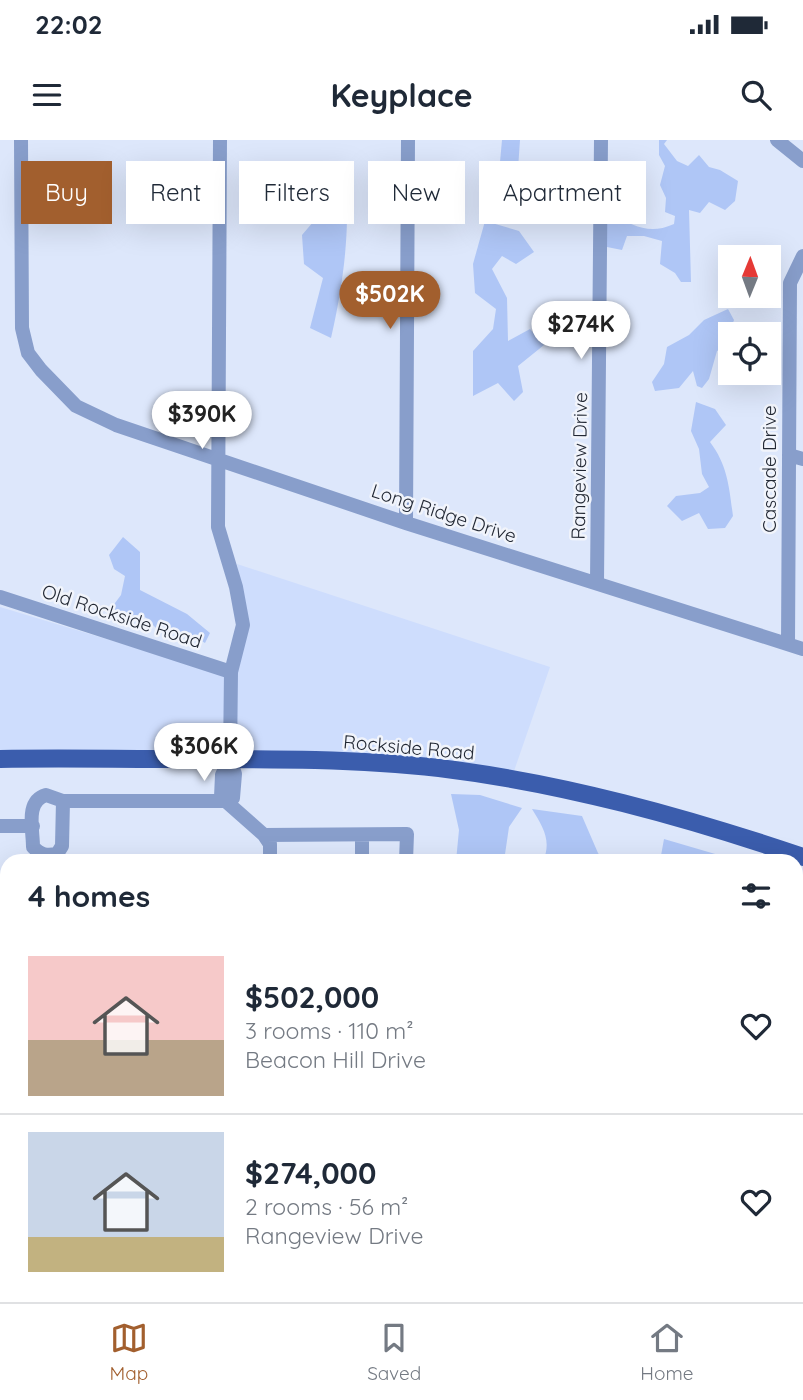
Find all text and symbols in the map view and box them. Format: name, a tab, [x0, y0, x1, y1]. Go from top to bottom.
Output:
text: 22:02	[35, 8, 102, 41]
text: Keyplace	[330, 75, 473, 115]
icon: menu	[28, 76, 66, 114]
icon: search	[737, 76, 775, 114]
chip: Buy	[21, 161, 112, 224]
chip: Rent	[126, 161, 225, 224]
chip: Filters	[239, 161, 354, 224]
chip: New	[368, 161, 465, 224]
chip: Apartment	[479, 161, 646, 224]
north arrow	[718, 245, 780, 308]
map controls	[718, 245, 781, 385]
pin: $502K	[341, 272, 439, 331]
text: $502K	[355, 279, 425, 308]
pin: $274K	[532, 302, 630, 361]
text: $274K	[547, 309, 615, 338]
button: locate	[718, 322, 781, 385]
pin: $390K	[153, 392, 251, 451]
street label: Rangeview Drive	[566, 392, 592, 540]
text: $390K	[168, 399, 236, 428]
street label: Cascade Drive	[757, 405, 781, 533]
street label: Long Ridge Drive	[368, 478, 520, 548]
street label: Old Rockside Road	[39, 579, 205, 653]
pin: $306K	[155, 724, 253, 783]
street label: Rockside Road	[342, 729, 476, 765]
text: $306K	[170, 731, 238, 760]
text: 4 homes	[28, 877, 150, 915]
icon: filters	[737, 877, 775, 915]
text: $502,000	[245, 978, 379, 1016]
icon: home	[84, 984, 168, 1068]
icon: heart	[737, 1007, 775, 1045]
text: 3 rooms · 110 m²	[245, 1016, 414, 1045]
text: Beacon Hill Drive	[245, 1045, 426, 1074]
text: $274,000	[245, 1154, 376, 1192]
icon: home	[84, 1160, 168, 1244]
icon: heart	[737, 1183, 775, 1221]
text: 2 rooms · 56 m²	[245, 1192, 408, 1221]
text: Rangeview Drive	[245, 1221, 424, 1250]
tab: Map	[109, 1319, 148, 1385]
tab: Saved	[367, 1319, 421, 1385]
tab: Home	[640, 1319, 694, 1385]

